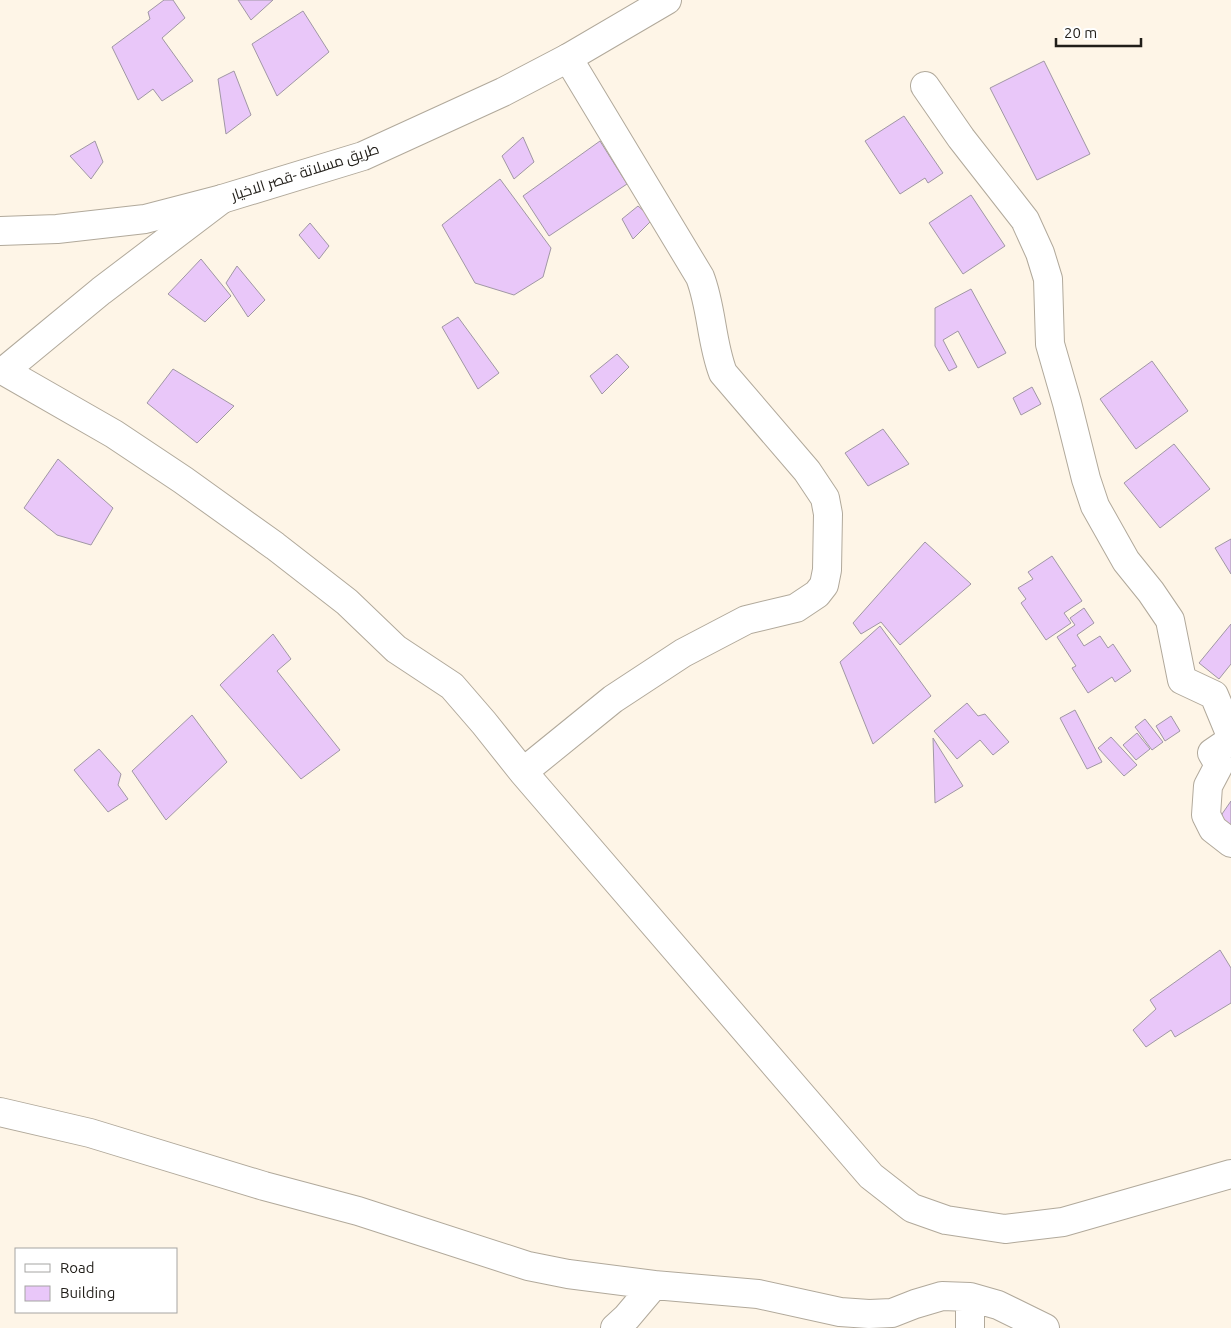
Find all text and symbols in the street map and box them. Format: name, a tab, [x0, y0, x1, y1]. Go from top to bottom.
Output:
scale bar	[1056, 15, 1141, 47]
text: 20 m	[1064, 24, 1097, 41]
street label: طريق مسلاتة -قصر الاخيار	[228, 140, 382, 206]
legend	[15, 1248, 178, 1313]
text: Road	[60, 1259, 95, 1276]
text: Building	[60, 1284, 115, 1301]

